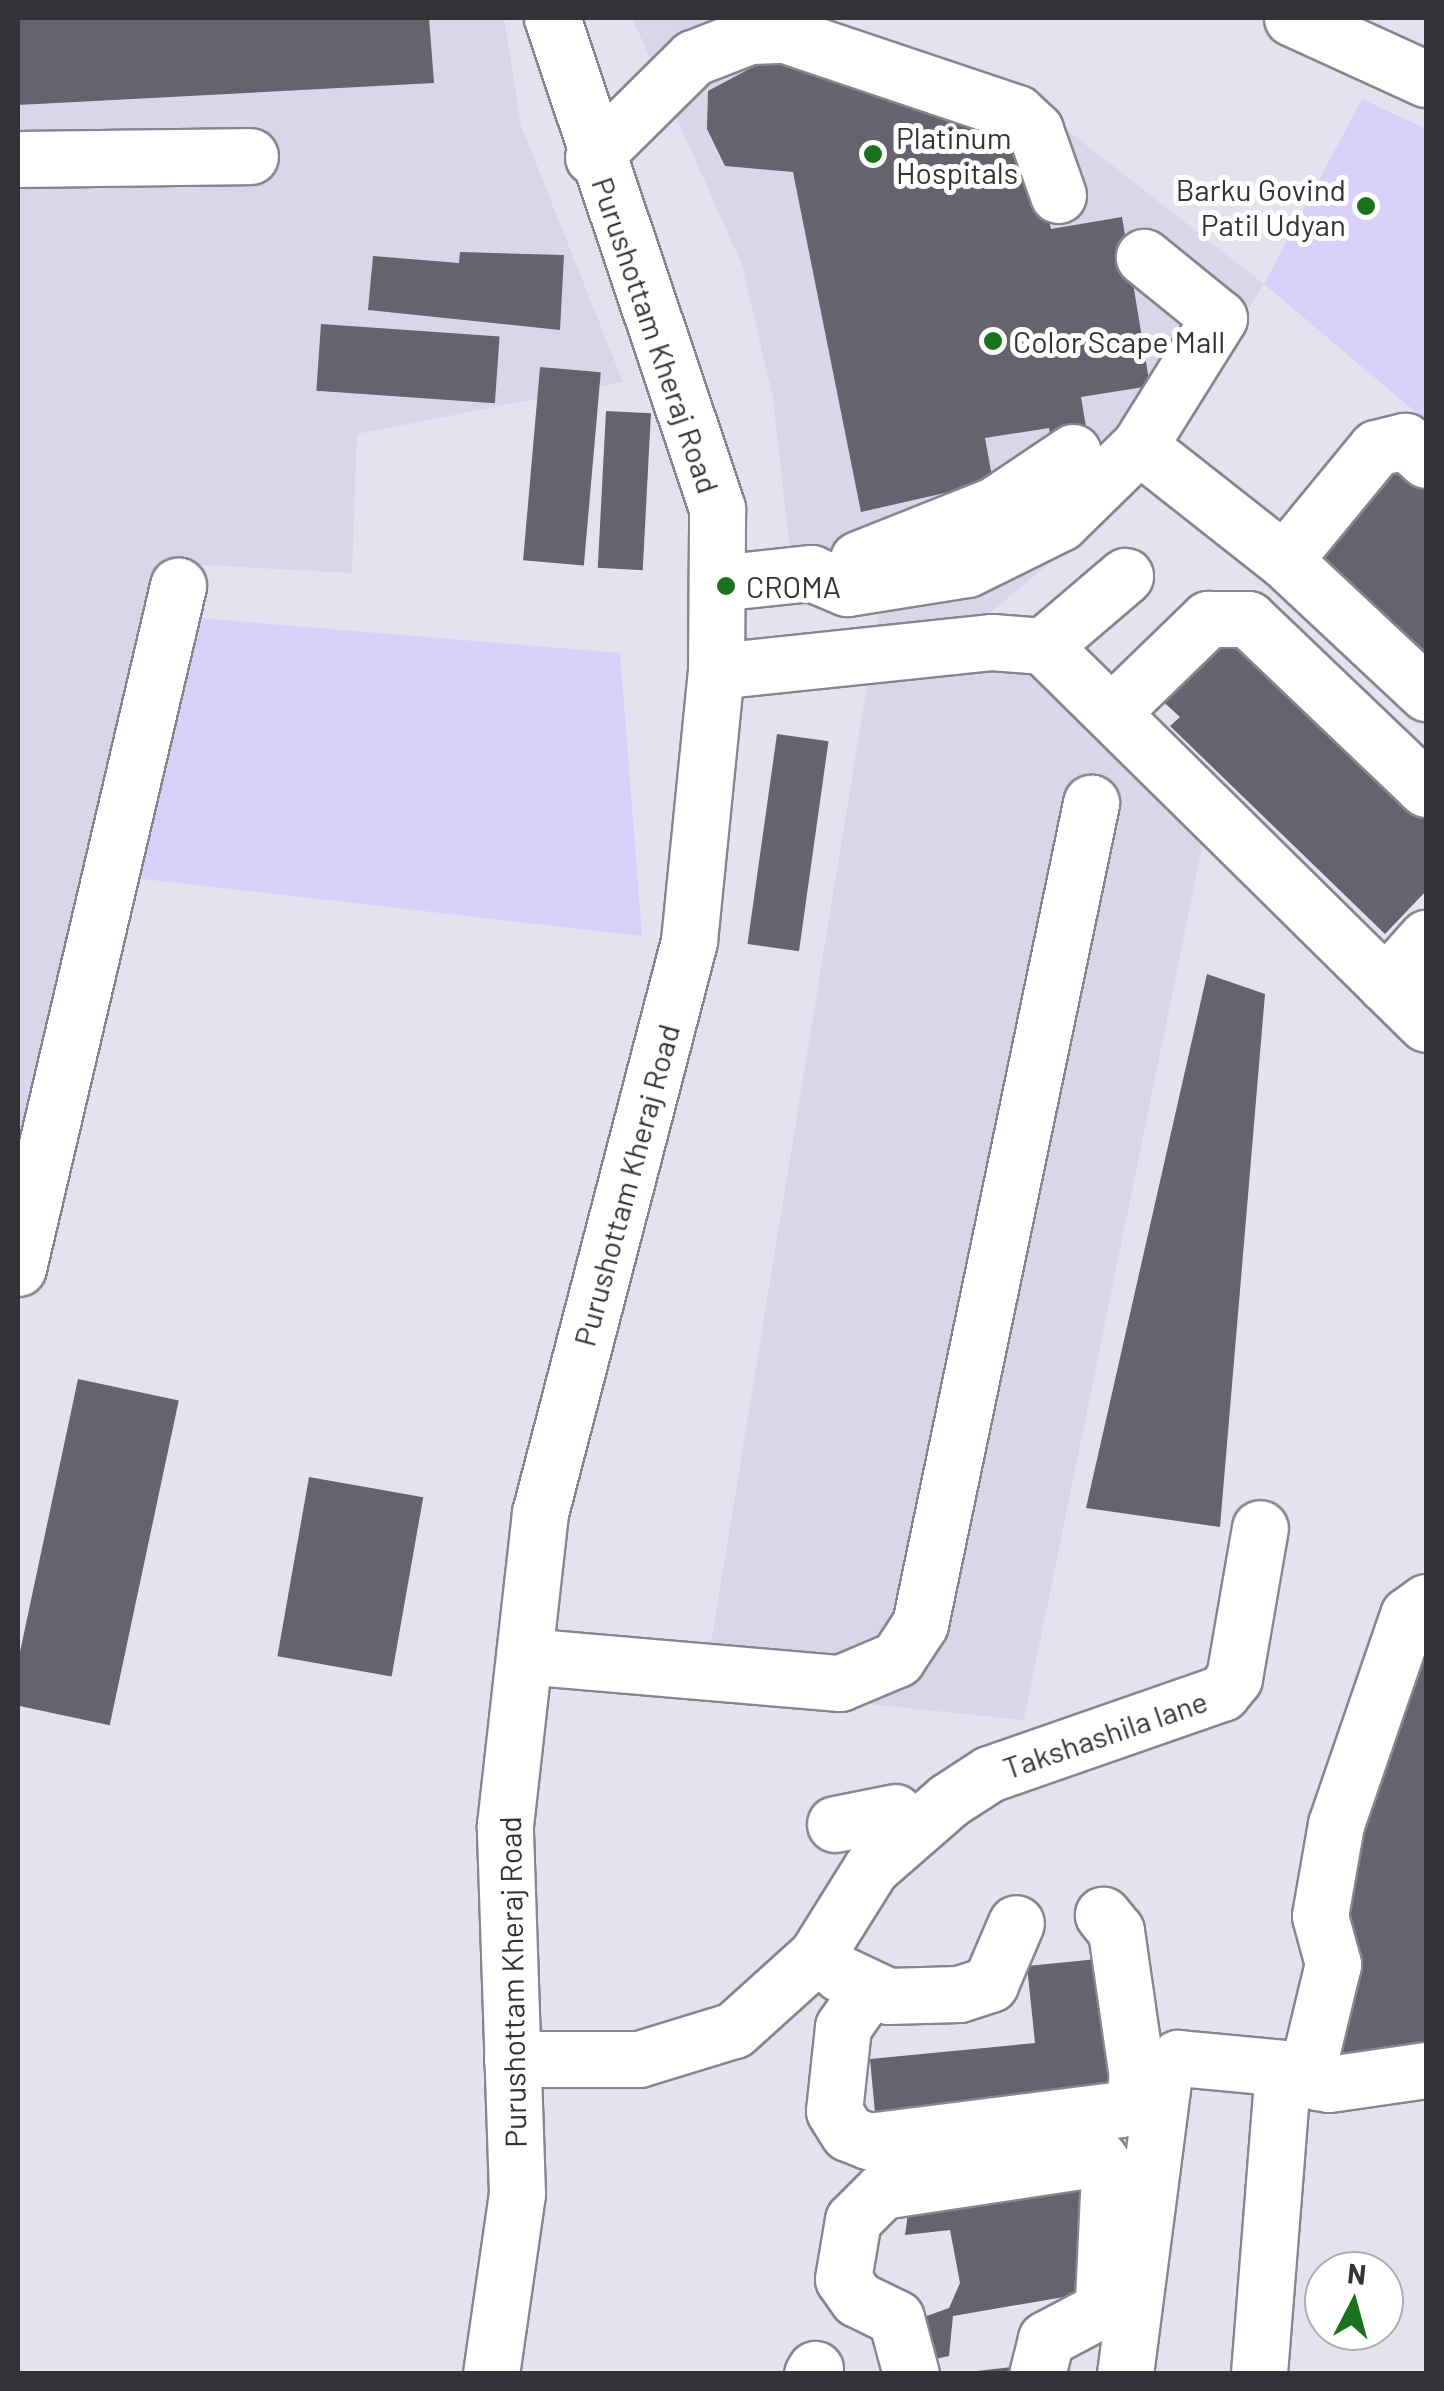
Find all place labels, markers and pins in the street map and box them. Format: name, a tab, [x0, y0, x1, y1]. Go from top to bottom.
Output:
place label: Platinum Hospitals	[896, 119, 1018, 190]
marker: Platinum Hospitals	[860, 141, 886, 167]
place label: Barku Govind Patil Udyan	[1176, 171, 1346, 242]
marker: Barku Govind Patil Udyan	[1355, 195, 1377, 217]
place label: Color Scape Mall	[1013, 323, 1225, 359]
marker: Color Scape Mall	[982, 330, 1004, 352]
place label: CROMA	[746, 568, 841, 604]
marker: CROMA	[715, 575, 737, 597]

